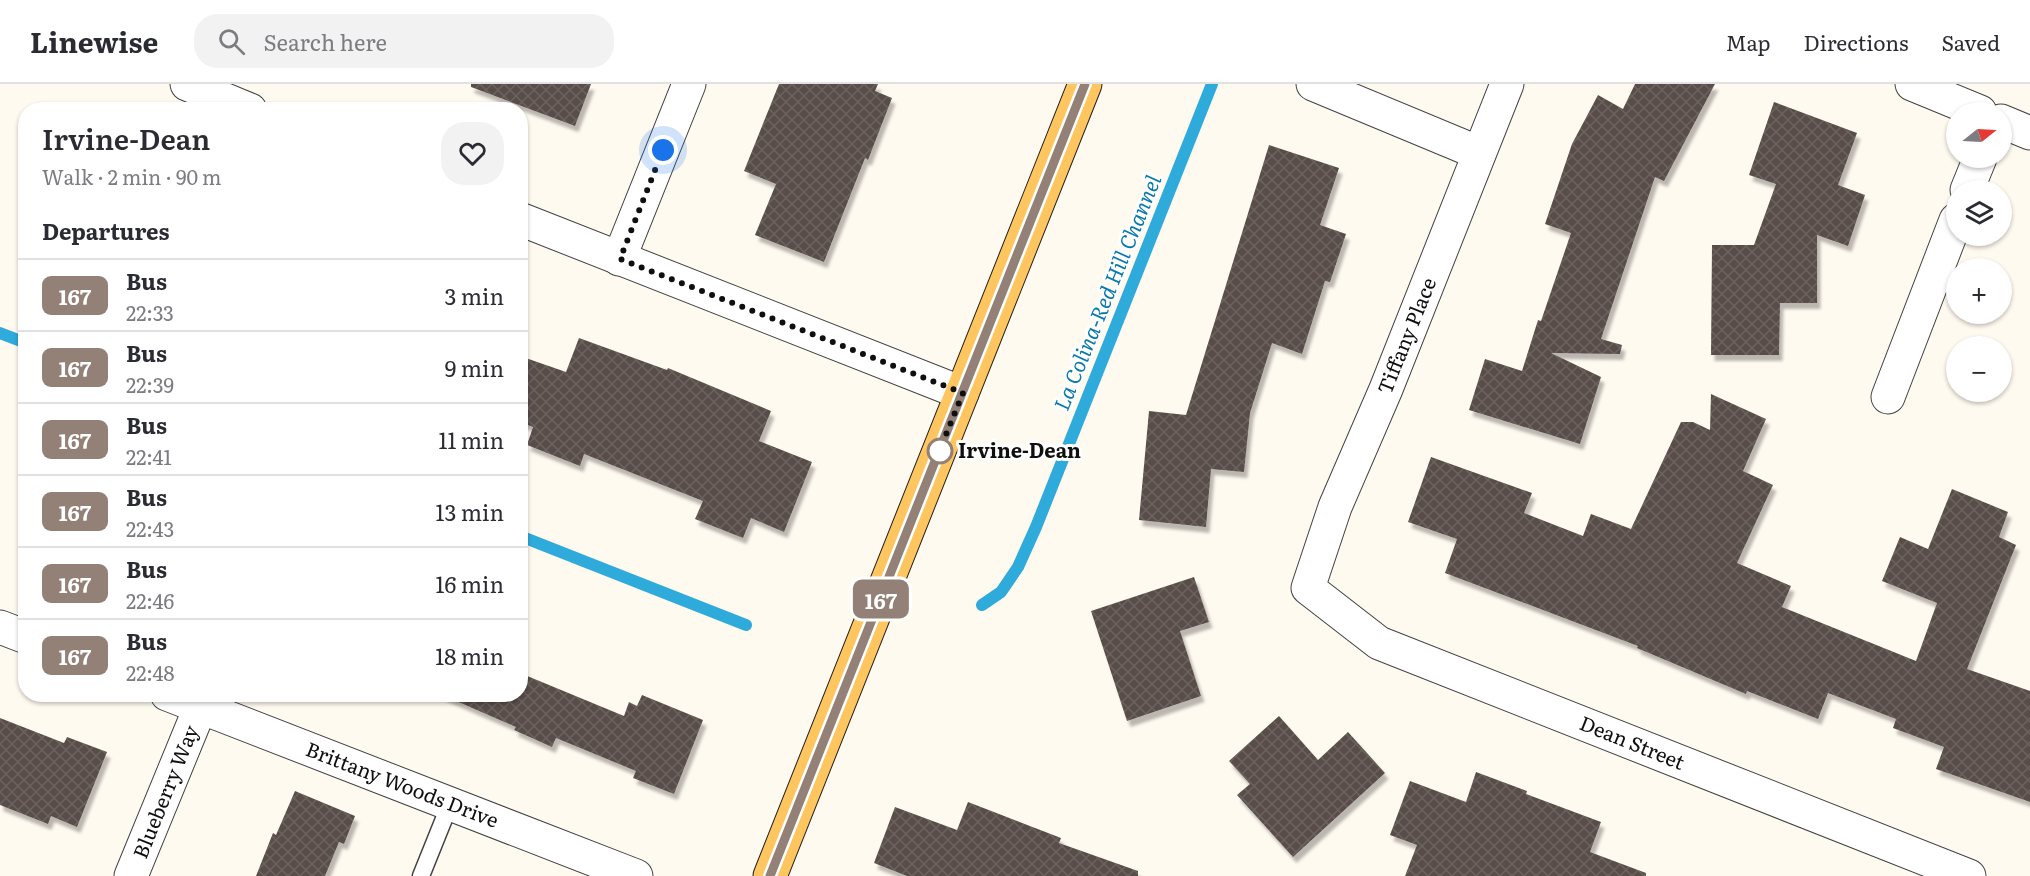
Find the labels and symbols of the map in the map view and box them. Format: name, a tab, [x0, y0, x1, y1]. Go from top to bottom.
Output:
north arrow	[1946, 102, 2012, 168]
your location	[648, 135, 678, 165]
water label: La Colina-Red Hill Channel	[1044, 170, 1167, 414]
street label: Tiffany Place	[1368, 272, 1442, 398]
place label: Irvine-Dean	[958, 434, 1081, 464]
marker: Irvine-Dean	[927, 438, 953, 464]
line badge: 167	[846, 580, 916, 618]
street label: Dean Street	[1576, 706, 1690, 776]
street label: Blueberry Way	[124, 720, 205, 862]
street label: Brittany Woods Drive	[302, 733, 503, 834]

